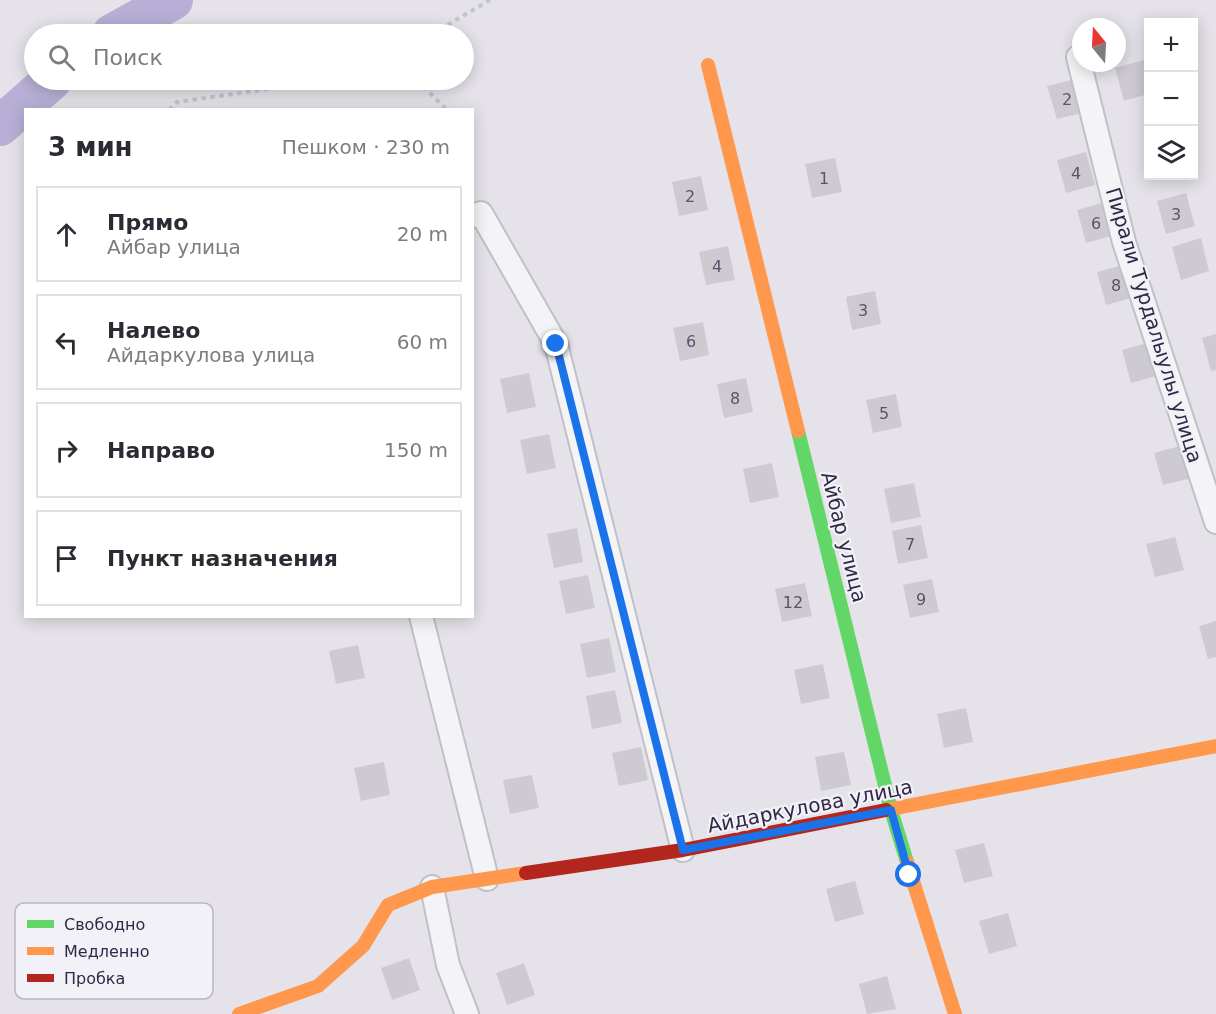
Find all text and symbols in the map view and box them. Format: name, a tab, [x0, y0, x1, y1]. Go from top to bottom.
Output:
north arrow	[1072, 18, 1126, 72]
map controls	[1144, 18, 1198, 180]
button: +	[1144, 18, 1198, 72]
search box	[24, 24, 474, 90]
icon: search	[45, 41, 78, 74]
text: Поиск	[93, 45, 163, 70]
button: −	[1144, 72, 1198, 126]
house number: 2	[1062, 90, 1072, 109]
button: layers	[1144, 126, 1198, 180]
text: 3 мин	[48, 132, 133, 162]
text: Пешком · 230 m	[282, 135, 450, 159]
house number: 4	[1071, 164, 1081, 183]
house number: 1	[819, 169, 829, 188]
street label: Пирали Турдалыулы улица	[1101, 184, 1207, 466]
house number: 2	[685, 187, 695, 206]
house number: 3	[1171, 205, 1181, 224]
text: Прямо	[107, 210, 188, 235]
house number: 6	[1091, 214, 1101, 233]
icon: ahead	[50, 218, 83, 251]
text: 20 m	[397, 222, 448, 246]
text: Айбар улица	[107, 235, 241, 259]
house number: 4	[712, 257, 722, 276]
house number: 8	[1111, 276, 1121, 295]
house number: 3	[858, 301, 868, 320]
text: Налево	[107, 318, 200, 343]
icon: left	[50, 326, 83, 359]
text: 60 m	[397, 330, 448, 354]
route end	[542, 330, 568, 356]
house number: 6	[686, 332, 696, 351]
text: Айдаркулова улица	[107, 343, 315, 367]
house number: 8	[730, 389, 740, 408]
house number: 5	[879, 404, 889, 423]
icon: right	[50, 434, 83, 467]
text: Направо	[107, 438, 215, 463]
text: 150 m	[384, 438, 448, 462]
street label: Айбар улица	[816, 469, 872, 605]
house number: 7	[905, 535, 915, 554]
icon: arrive	[50, 542, 83, 575]
text: Пункт назначения	[107, 546, 338, 571]
house number: 9	[916, 590, 926, 609]
house number: 12	[783, 593, 803, 612]
street label: Айдаркулова улица	[705, 774, 915, 838]
route start	[895, 861, 921, 887]
legend	[15, 903, 213, 999]
text: Свободно	[64, 915, 145, 934]
text: Медленно	[64, 942, 150, 961]
text: Пробка	[64, 969, 125, 988]

